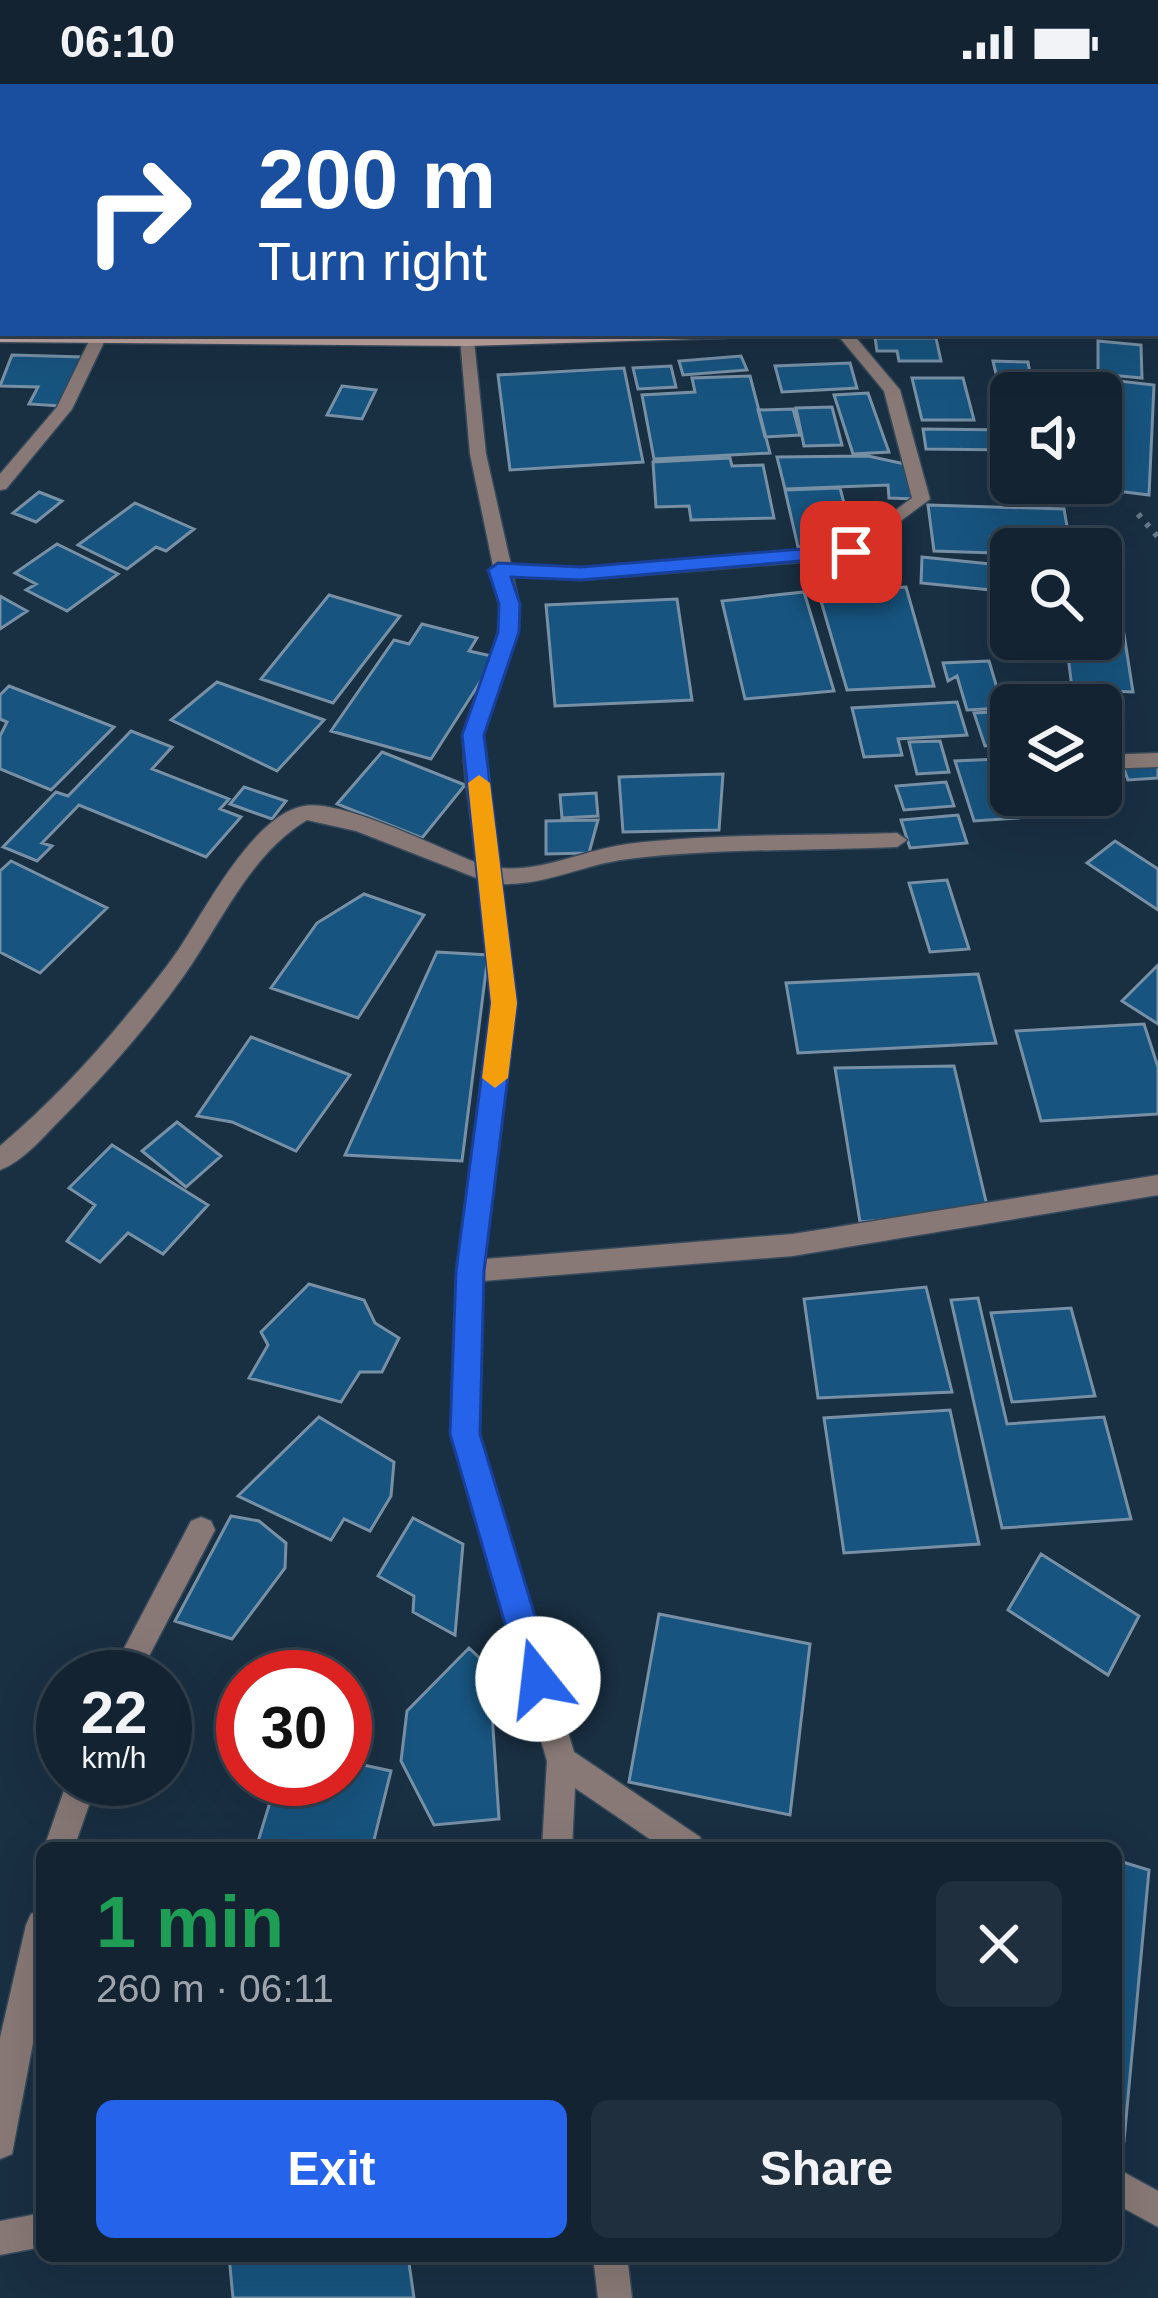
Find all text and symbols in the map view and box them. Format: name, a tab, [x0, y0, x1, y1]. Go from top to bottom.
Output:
text: 06:10	[60, 16, 175, 67]
icon: right	[60, 132, 216, 288]
text: 200 m	[258, 132, 496, 226]
text: Turn right	[258, 231, 487, 291]
map controls	[990, 372, 1122, 816]
button: sound	[990, 372, 1122, 504]
pin	[800, 501, 902, 603]
icon: arrive	[818, 519, 884, 585]
button: search	[990, 528, 1122, 660]
button: layers	[990, 684, 1122, 816]
position arrow	[475, 1616, 601, 1742]
speed limit sign: 30	[216, 1650, 372, 1806]
text: 22	[81, 1679, 147, 1746]
text: km/h	[81, 1741, 147, 1774]
button: close	[936, 1881, 1062, 2007]
text: 1 min	[96, 1882, 284, 1962]
text: 260 m · 06:11	[96, 1967, 334, 2010]
button: Exit	[96, 2100, 567, 2238]
button: Share	[591, 2100, 1062, 2238]

